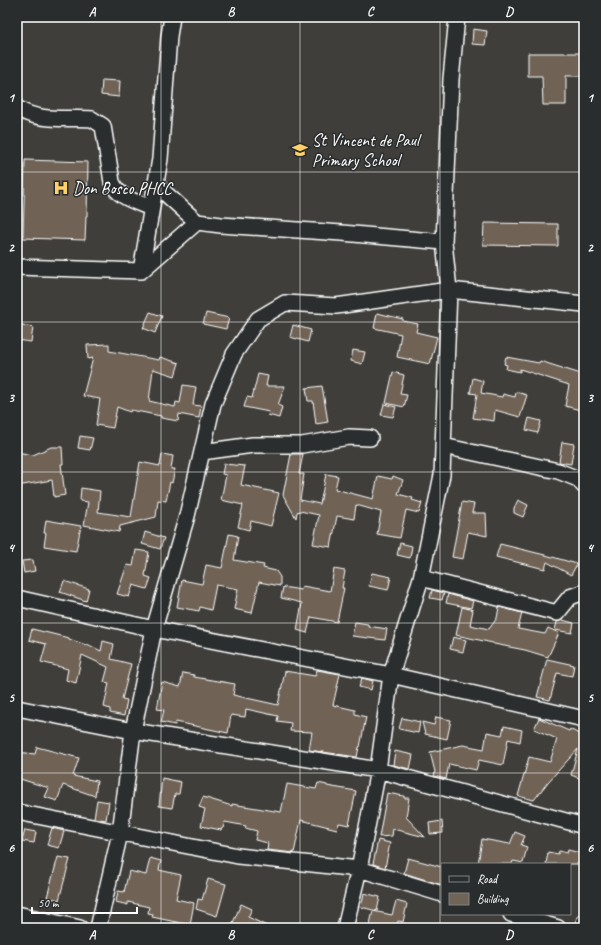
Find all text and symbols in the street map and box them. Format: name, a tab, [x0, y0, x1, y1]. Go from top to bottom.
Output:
text: A	[89, 4, 97, 20]
text: B	[228, 4, 236, 20]
text: C	[367, 4, 375, 20]
text: D	[505, 4, 514, 20]
text: 1	[8, 90, 16, 106]
text: 1	[587, 90, 595, 106]
place label: St Vincent de Paul Primary School	[312, 130, 422, 171]
school or university icon: St Vincent de Paul Primary School	[291, 141, 309, 159]
place label: Don Bosco PHCC	[73, 178, 174, 199]
hospital icon: Don Bosco PHCC	[52, 179, 70, 197]
text: 2	[8, 240, 15, 256]
text: 2	[587, 240, 594, 256]
text: 3	[8, 390, 15, 406]
text: 3	[587, 390, 594, 406]
text: 4	[8, 540, 16, 556]
text: 4	[587, 540, 595, 556]
text: 5	[8, 690, 15, 706]
text: 5	[587, 690, 594, 706]
text: 6	[8, 840, 15, 856]
text: 6	[587, 840, 594, 856]
legend	[441, 863, 571, 915]
text: Road	[477, 871, 499, 887]
scale bar	[32, 889, 137, 915]
text: Building	[477, 891, 509, 907]
text: 50 m	[38, 895, 60, 911]
text: A	[89, 927, 97, 943]
text: B	[228, 927, 236, 943]
text: C	[367, 927, 375, 943]
text: D	[505, 927, 514, 943]

